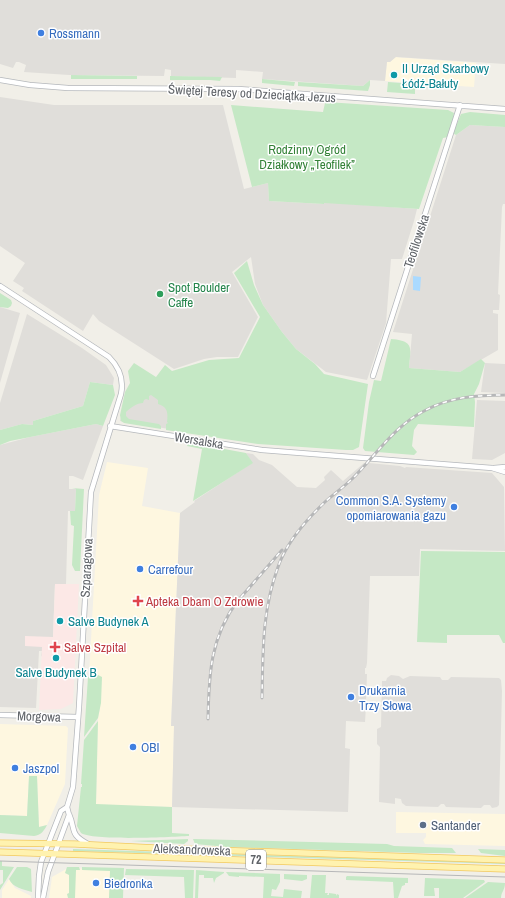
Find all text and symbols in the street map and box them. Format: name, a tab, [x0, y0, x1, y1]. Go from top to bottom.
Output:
place label: Rossmann	[49, 25, 100, 42]
marker: Rossmann	[36, 28, 46, 38]
place label: II Urząd Skarbowy Łódź-Bałuty	[402, 60, 490, 92]
marker: II Urząd Skarbowy Łódź-Bałuty	[389, 70, 399, 80]
street label: Świętej Teresy od Dzieciątka Jezus	[168, 81, 336, 106]
park label: Rodzinny Ogród Działkowy „Teofilek”	[259, 141, 355, 173]
street label: Teofilowska	[400, 212, 433, 270]
place label: Spot Boulder Caffe	[168, 279, 230, 311]
marker: Spot Boulder Caffe	[155, 289, 165, 299]
street label: Wersalska	[173, 428, 225, 453]
place label: Common S.A. Systemy opomiarowania gazu	[336, 492, 447, 524]
marker: Common S.A. Systemy opomiarowania gazu	[449, 502, 459, 512]
street label: Szparagowa	[76, 538, 97, 598]
place label: Carrefour	[148, 561, 193, 578]
marker: Carrefour	[135, 564, 145, 574]
place label: Apteka Dbam O Zdrowie	[145, 593, 263, 610]
marker: Apteka Dbam O Zdrowie	[133, 596, 143, 606]
place label: Salve Budynek A	[68, 613, 149, 630]
marker: Salve Budynek A	[55, 616, 65, 626]
place label: Salve Szpital	[64, 639, 126, 656]
marker: Salve Szpital	[49, 641, 61, 653]
marker: Salve Budynek B	[51, 653, 61, 663]
place label: Salve Budynek B	[15, 664, 97, 681]
place label: Drukarnia Trzy Słowa	[359, 682, 411, 714]
marker: Drukarnia Trzy Słowa	[346, 692, 356, 702]
street label: Morgowa	[17, 707, 61, 726]
place label: OBI	[141, 739, 159, 756]
marker: OBI	[128, 742, 138, 752]
place label: Jaszpol	[23, 760, 59, 777]
marker: Jaszpol	[10, 763, 20, 773]
place label: Santander	[431, 817, 481, 834]
marker: Santander	[418, 820, 428, 830]
street label: Aleksandrowska	[152, 840, 231, 859]
road number: 72	[246, 850, 266, 870]
place label: Biedronka	[104, 875, 153, 892]
marker: Biedronka	[91, 878, 101, 888]

